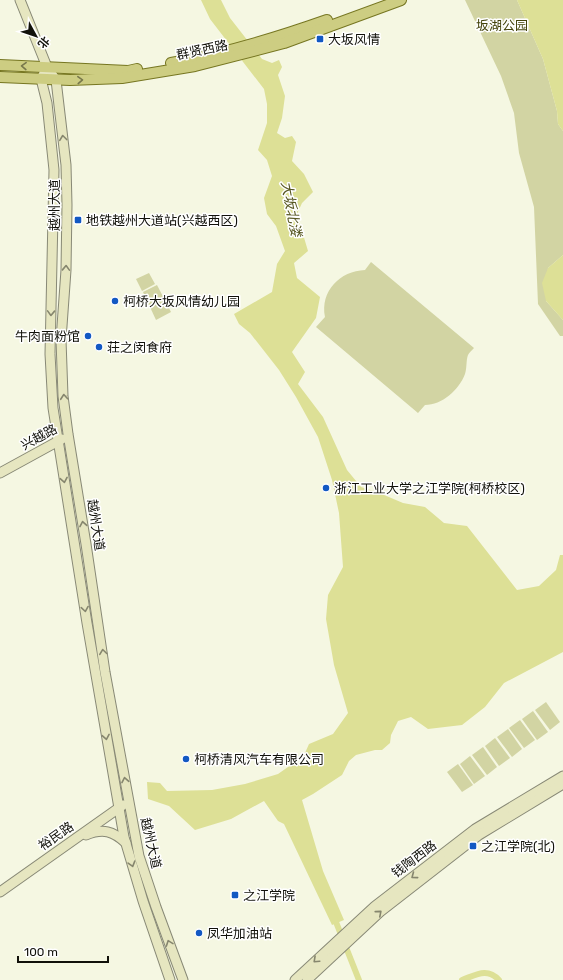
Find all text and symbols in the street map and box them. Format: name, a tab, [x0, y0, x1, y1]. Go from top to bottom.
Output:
north arrow	[16, 16, 56, 56]
park label: 坂湖公园	[476, 18, 528, 33]
place label: 大坂风情	[328, 32, 380, 47]
text: 北	[35, 34, 52, 50]
marker: 大坂风情	[315, 34, 325, 44]
street label: 群贤西路	[175, 37, 229, 63]
one-way arrow	[21, 62, 27, 70]
one-way arrow	[77, 76, 83, 84]
one-way arrow	[59, 135, 68, 141]
street label: 越州大道	[47, 179, 62, 231]
water label: 大坂北溇	[277, 180, 305, 240]
place label: 地铁越州大道站(兴越西区)	[86, 213, 238, 228]
marker: 地铁越州大道站(兴越西区)	[73, 215, 83, 225]
one-way arrow	[62, 265, 70, 271]
place label: 柯桥大坂风情幼儿园	[123, 294, 240, 309]
marker: 柯桥大坂风情幼儿园	[110, 296, 120, 306]
one-way arrow	[47, 310, 55, 316]
place label: 牛肉面粉馆	[15, 329, 80, 344]
marker: 牛肉面粉馆	[83, 331, 93, 341]
place label: 荘之闵食府	[107, 340, 172, 355]
marker: 荘之闵食府	[94, 342, 104, 352]
one-way arrow	[59, 394, 68, 401]
street label: 兴越路	[18, 421, 60, 453]
one-way arrow	[60, 477, 68, 483]
place label: 浙江工业大学之江学院(柯桥校区)	[334, 481, 525, 496]
marker: 浙江工业大学之江学院(柯桥校区)	[321, 483, 331, 493]
street label: 越州大道	[85, 498, 107, 552]
one-way arrow	[79, 521, 88, 527]
one-way arrow	[80, 606, 89, 612]
one-way arrow	[99, 649, 107, 655]
one-way arrow	[102, 734, 110, 740]
place label: 柯桥清风汽车有限公司	[194, 752, 324, 767]
marker: 柯桥清风汽车有限公司	[181, 754, 191, 764]
one-way arrow	[121, 777, 129, 784]
street label: 越州大道	[138, 816, 164, 870]
street label: 裕民路	[36, 819, 76, 853]
street label: 钱陶西路	[389, 837, 439, 881]
place label: 之江学院(北)	[481, 839, 555, 854]
marker: 之江学院(北)	[468, 841, 478, 851]
one-way arrow	[127, 860, 136, 867]
one-way arrow	[412, 871, 419, 878]
place label: 之江学院	[243, 888, 295, 903]
marker: 之江学院	[230, 890, 240, 900]
one-way arrow	[375, 910, 382, 917]
place label: 凤华加油站	[207, 926, 272, 941]
marker: 凤华加油站	[194, 928, 204, 938]
scale bar	[18, 938, 108, 964]
one-way arrow	[166, 940, 174, 947]
text: 100 m	[24, 945, 58, 959]
one-way arrow	[313, 956, 321, 963]

